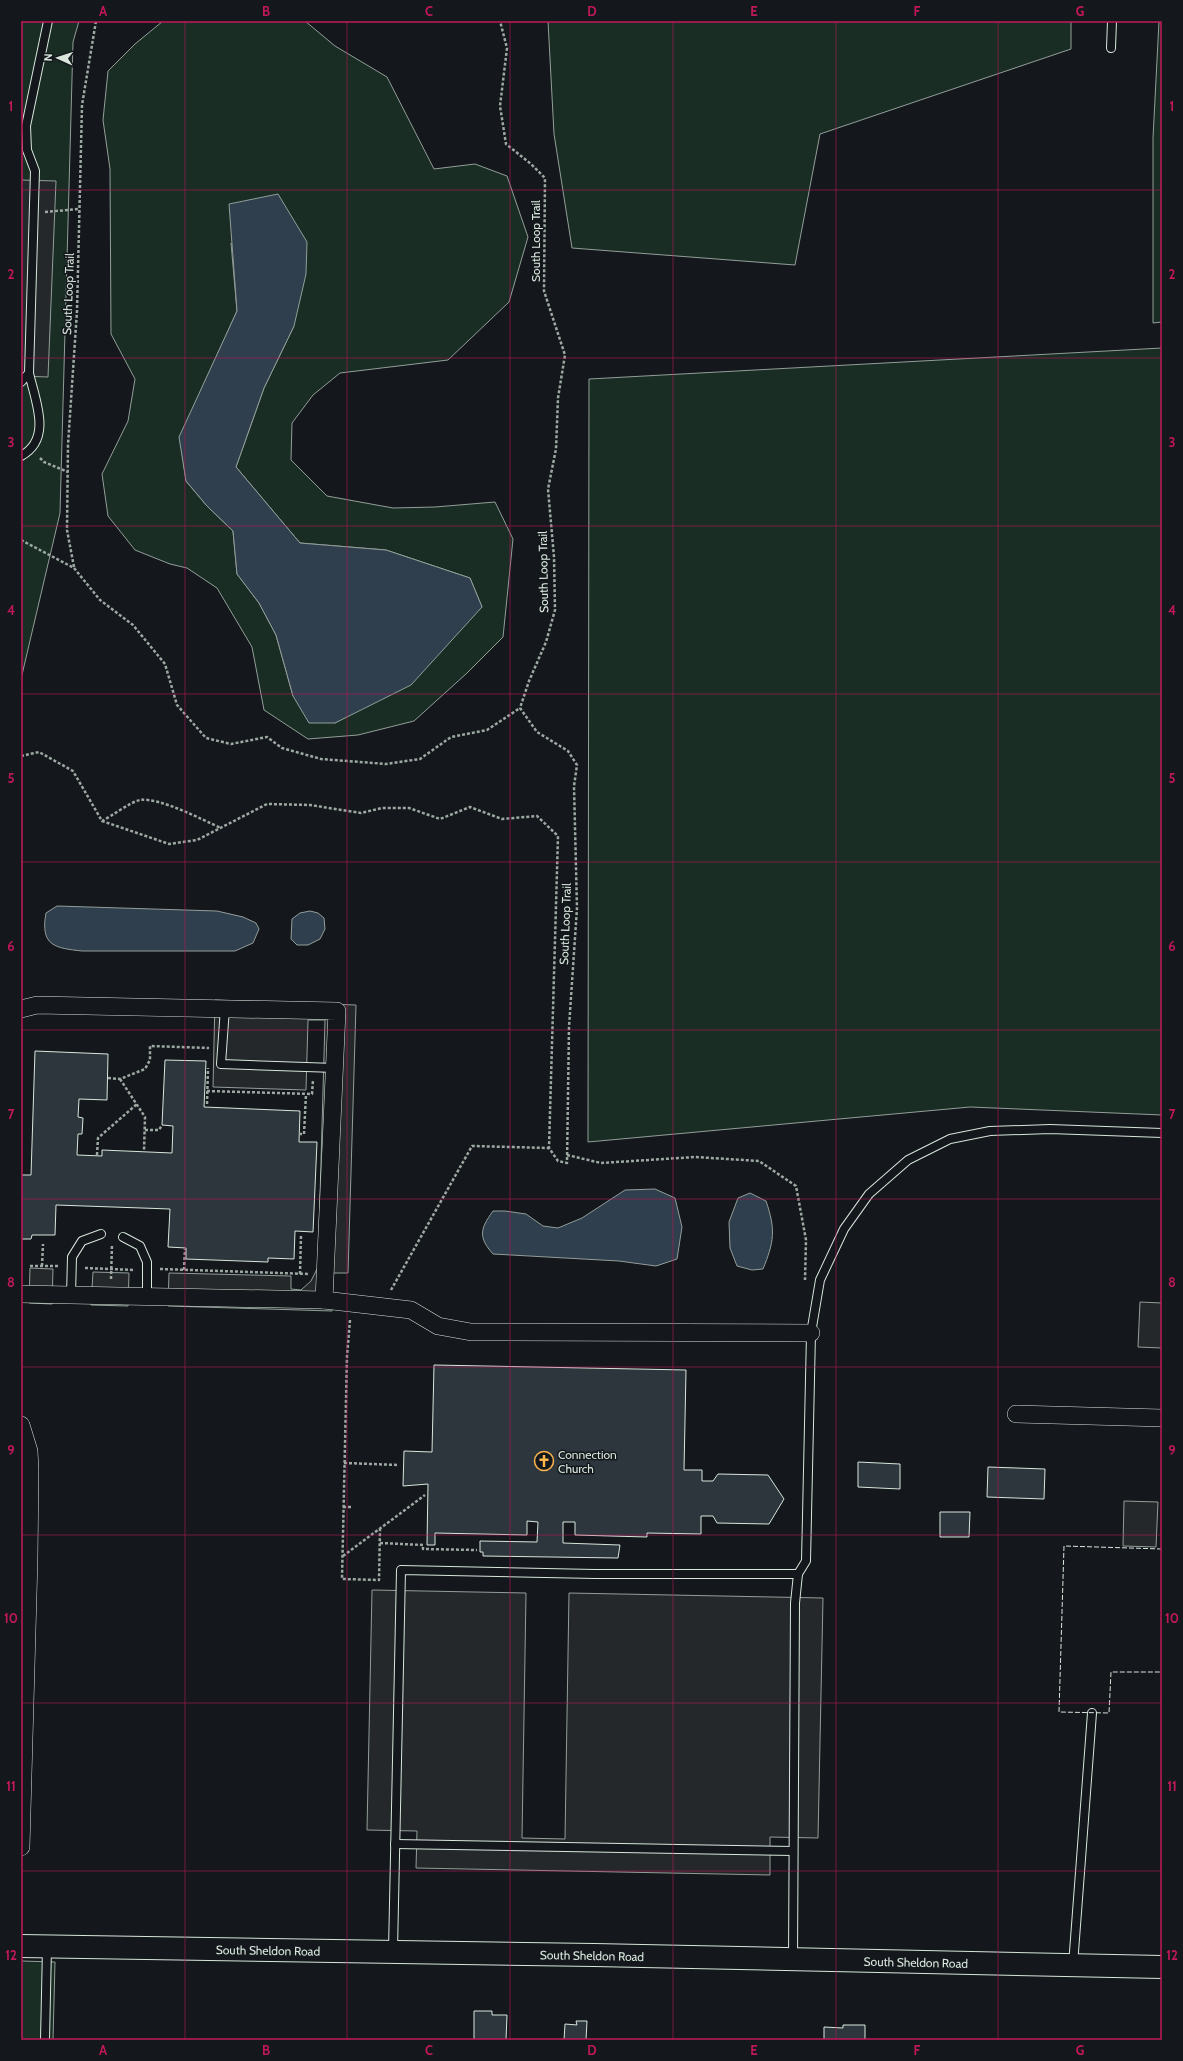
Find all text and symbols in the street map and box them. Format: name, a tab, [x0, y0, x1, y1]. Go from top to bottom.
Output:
text: A	[99, 3, 108, 19]
text: B	[262, 3, 270, 19]
text: C	[425, 3, 433, 19]
text: D	[587, 3, 597, 19]
text: E	[750, 3, 758, 19]
text: F	[914, 3, 921, 19]
text: G	[1076, 3, 1085, 19]
north arrow	[38, 38, 78, 78]
text: N	[41, 53, 55, 62]
text: 1	[9, 98, 13, 114]
text: 1	[1170, 98, 1174, 114]
street label: South Loop Trail	[528, 200, 543, 282]
street label: South Loop Trail	[59, 253, 77, 335]
text: 2	[8, 266, 15, 282]
text: 2	[1169, 266, 1176, 282]
text: 3	[7, 434, 15, 450]
text: 3	[1168, 434, 1176, 450]
street label: South Loop Trail	[535, 531, 551, 613]
text: 4	[7, 602, 15, 618]
text: 4	[1168, 602, 1176, 618]
text: 5	[8, 770, 15, 786]
text: 5	[1169, 770, 1176, 786]
street label: South Loop Trail	[556, 883, 574, 965]
text: 6	[7, 938, 15, 954]
text: 6	[1168, 938, 1176, 954]
text: 7	[8, 1106, 15, 1122]
text: 7	[1169, 1106, 1176, 1122]
text: 8	[7, 1274, 15, 1290]
text: 8	[1168, 1274, 1176, 1290]
text: 9	[7, 1442, 15, 1458]
text: 9	[1168, 1442, 1176, 1458]
place label: Connection Church	[558, 1447, 617, 1476]
church icon: Connection Church	[533, 1450, 555, 1472]
text: 10	[4, 1610, 18, 1626]
text: 10	[1165, 1610, 1179, 1626]
text: 11	[6, 1778, 16, 1794]
text: 11	[1167, 1778, 1177, 1794]
street label: South Sheldon Road	[216, 1942, 320, 1958]
text: 12	[5, 1947, 17, 1963]
street label: South Sheldon Road	[540, 1947, 644, 1964]
text: 12	[1166, 1947, 1178, 1963]
street label: South Sheldon Road	[864, 1953, 968, 1970]
text: A	[99, 2042, 108, 2058]
text: B	[262, 2042, 270, 2058]
text: C	[425, 2042, 433, 2058]
text: D	[587, 2042, 597, 2058]
text: E	[750, 2042, 758, 2058]
text: F	[914, 2042, 921, 2058]
text: G	[1076, 2042, 1085, 2058]

